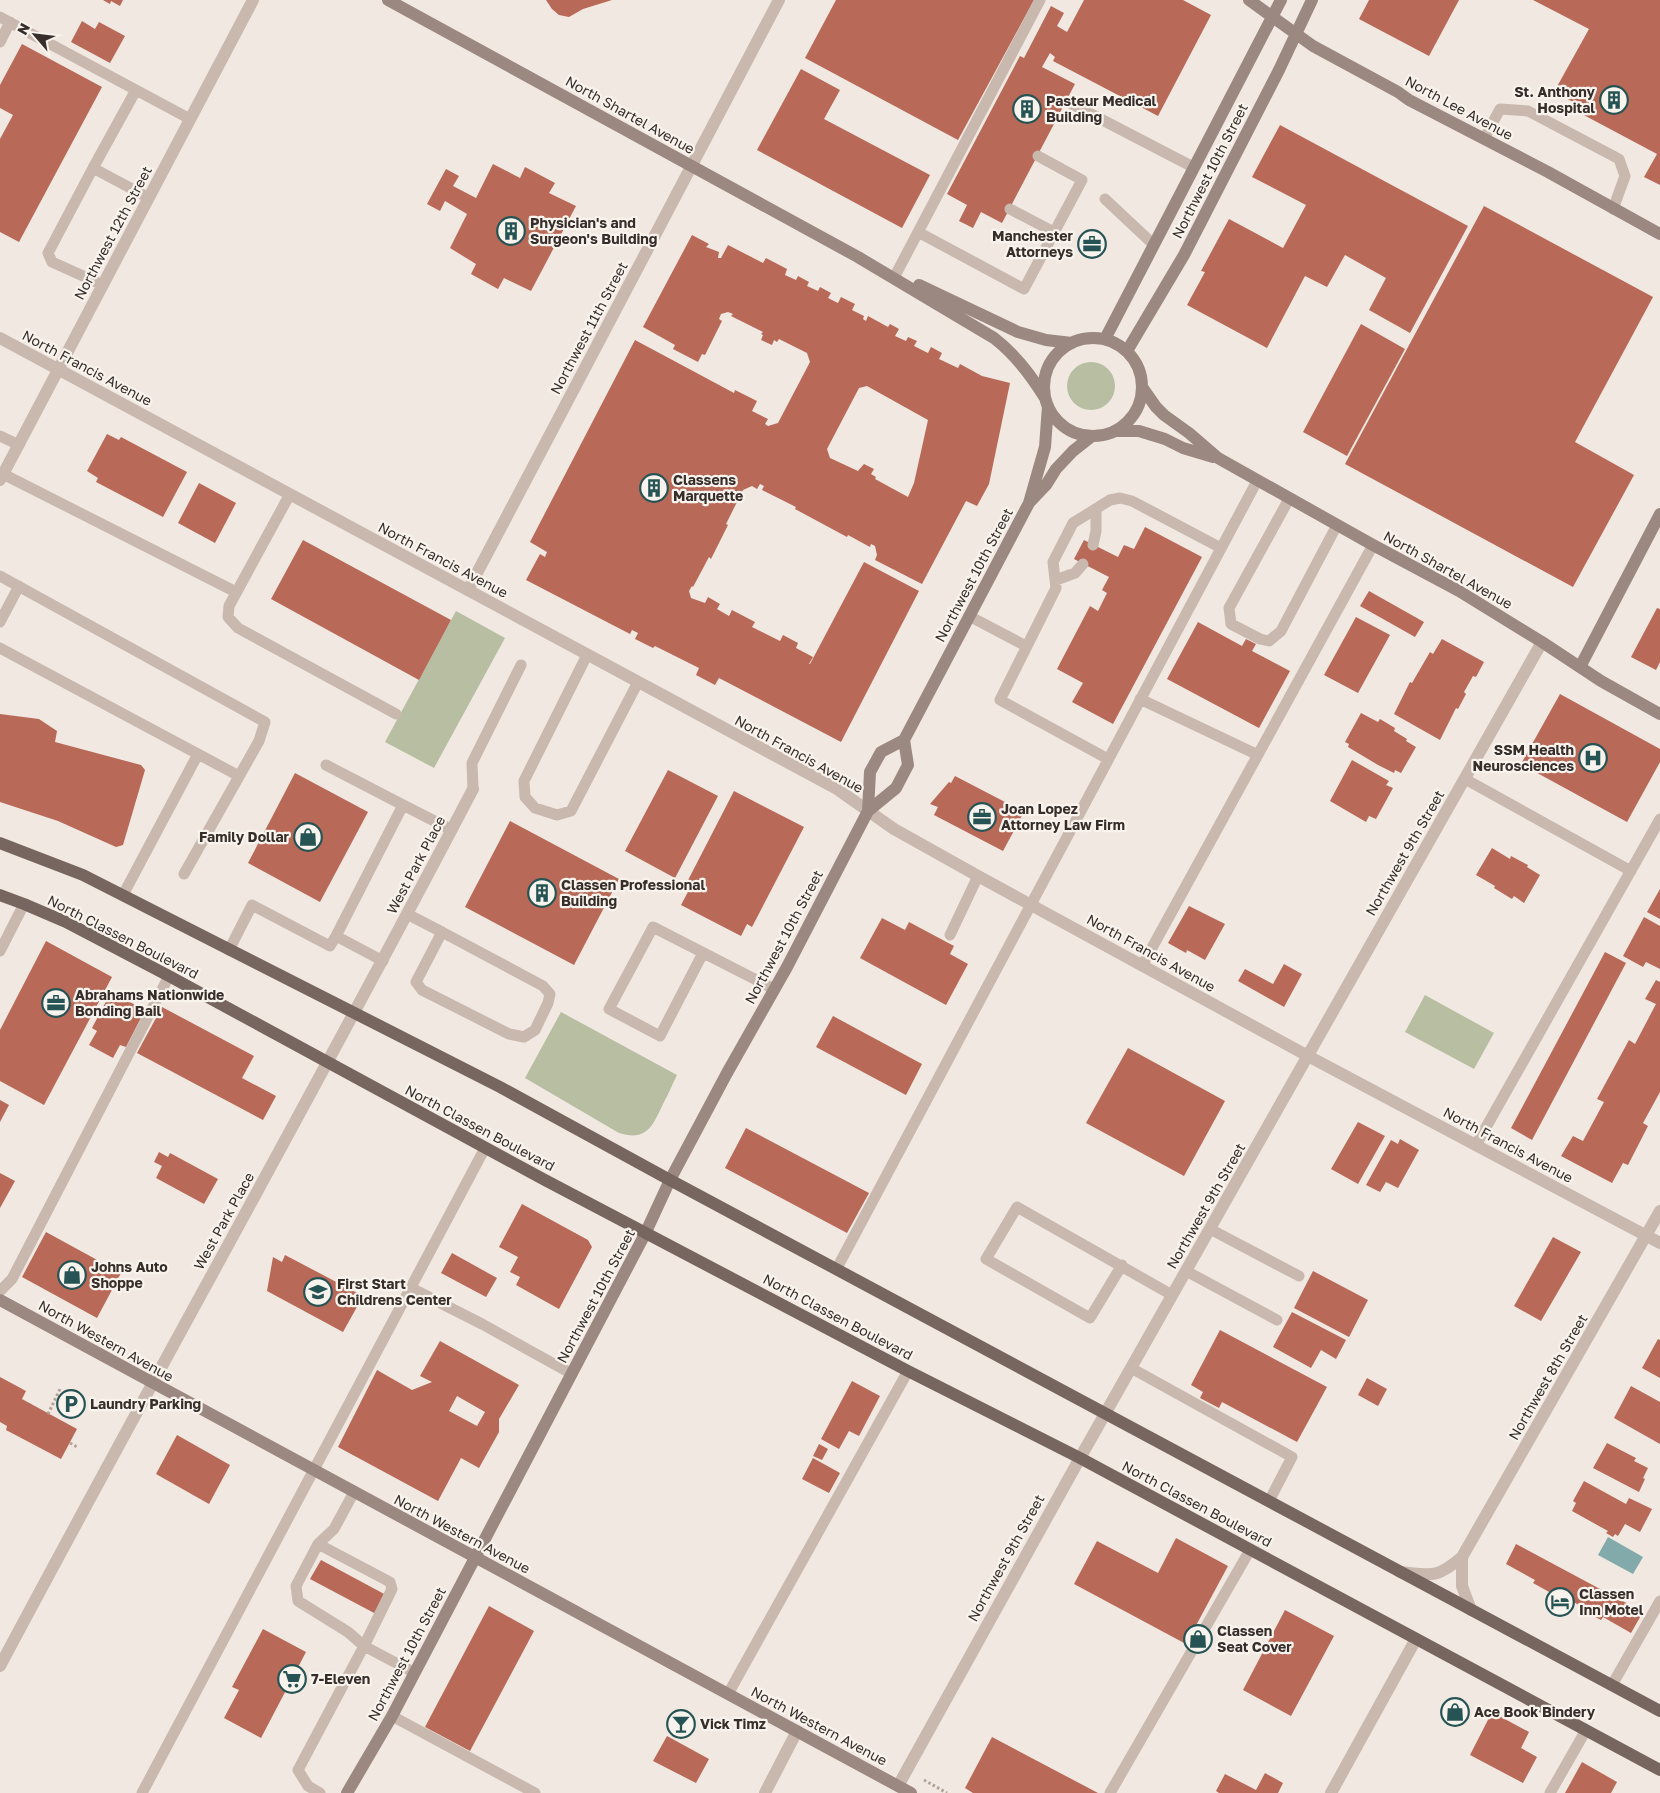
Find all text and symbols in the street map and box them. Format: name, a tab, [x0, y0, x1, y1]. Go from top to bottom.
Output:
north arrow	[10, 10, 60, 60]
text: N	[13, 20, 33, 37]
street label: North Shartel Avenue	[563, 72, 698, 157]
street label: North Lee Avenue	[1402, 72, 1516, 143]
place label: St. Anthony Hospital	[1514, 83, 1596, 116]
building icon: St. Anthony Hospital	[1599, 85, 1629, 115]
place label: Pasteur Medical Building	[1046, 92, 1157, 125]
building icon: Pasteur Medical Building	[1012, 94, 1042, 124]
street label: Northwest 10th Street	[1168, 100, 1251, 241]
street label: Northwest 12th Street	[70, 163, 155, 302]
place label: Physician's and Surgeon's Building	[530, 214, 657, 247]
building icon: Physician's and Surgeon's Building	[496, 216, 526, 246]
place label: Manchester Attorneys	[992, 227, 1074, 260]
office icon: Manchester Attorneys	[1077, 229, 1107, 259]
street label: Northwest 11th Street	[546, 259, 631, 397]
street label: North Francis Avenue	[19, 326, 155, 409]
place label: Classens Marquette	[673, 471, 743, 504]
building icon: Classens Marquette	[639, 473, 669, 503]
street label: Northwest 10th Street	[931, 505, 1016, 645]
street label: North Francis Avenue	[375, 518, 511, 601]
street label: North Shartel Avenue	[1381, 527, 1516, 612]
street label: North Francis Avenue	[732, 711, 867, 796]
place label: SSM Health Neurosciences	[1473, 741, 1574, 774]
hospital icon: SSM Health Neurosciences	[1578, 743, 1608, 773]
street label: Northwest 9th Street	[1362, 787, 1448, 919]
place label: Joan Lopez Attorney Law Firm	[1001, 800, 1125, 833]
office icon: Joan Lopez Attorney Law Firm	[967, 802, 997, 832]
street label: West Park Place	[383, 813, 449, 917]
shop icon: Family Dollar	[293, 822, 323, 852]
place label: Family Dollar	[199, 828, 290, 845]
street label: Northwest 10th Street	[741, 867, 826, 1007]
place label: Classen Professional Building	[561, 876, 705, 909]
building icon: Classen Professional Building	[527, 878, 557, 908]
street label: North Classen Boulevard	[45, 891, 202, 982]
street label: North Francis Avenue	[1084, 910, 1219, 995]
place label: Abrahams Nationwide Bonding Bail	[75, 986, 224, 1019]
office icon: Abrahams Nationwide Bonding Bail	[41, 988, 71, 1018]
street label: North Classen Boulevard	[402, 1081, 558, 1174]
street label: North Francis Avenue	[1440, 1103, 1576, 1186]
street label: Northwest 9th Street	[1163, 1140, 1249, 1272]
street label: West Park Place	[190, 1169, 257, 1272]
street label: Northwest 10th Street	[553, 1226, 638, 1366]
place label: Johns Auto Shoppe	[91, 1258, 168, 1291]
shop icon: Johns Auto Shoppe	[57, 1260, 87, 1290]
street label: North Classen Boulevard	[760, 1270, 916, 1363]
place label: First Start Childrens Center	[337, 1275, 452, 1308]
school or university icon: First Start Childrens Center	[303, 1277, 333, 1307]
street label: North Western Avenue	[36, 1296, 177, 1385]
street label: Northwest 8th Street	[1505, 1311, 1591, 1443]
parking icon: Laundry Parking	[56, 1389, 86, 1419]
place label: Laundry Parking	[90, 1395, 201, 1412]
street label: North Classen Boulevard	[1119, 1457, 1275, 1550]
street label: North Western Avenue	[391, 1490, 533, 1577]
street label: Northwest 9th Street	[964, 1491, 1047, 1624]
street label: Northwest 10th Street	[364, 1584, 449, 1724]
place label: Classen Inn Motel	[1579, 1585, 1644, 1618]
hotel icon: Classen Inn Motel	[1545, 1587, 1575, 1617]
place label: Classen Seat Cover	[1217, 1622, 1292, 1655]
shop icon: Classen Seat Cover	[1183, 1624, 1213, 1654]
supermarket icon: 7-Eleven	[277, 1664, 307, 1694]
place label: 7-Eleven	[311, 1670, 370, 1687]
street label: North Western Avenue	[748, 1682, 890, 1769]
shop icon: Ace Book Bindery	[1440, 1697, 1470, 1727]
place label: Ace Book Bindery	[1474, 1703, 1596, 1720]
bar icon: Vick Timz	[666, 1709, 696, 1739]
place label: Vick Timz	[700, 1715, 766, 1732]

